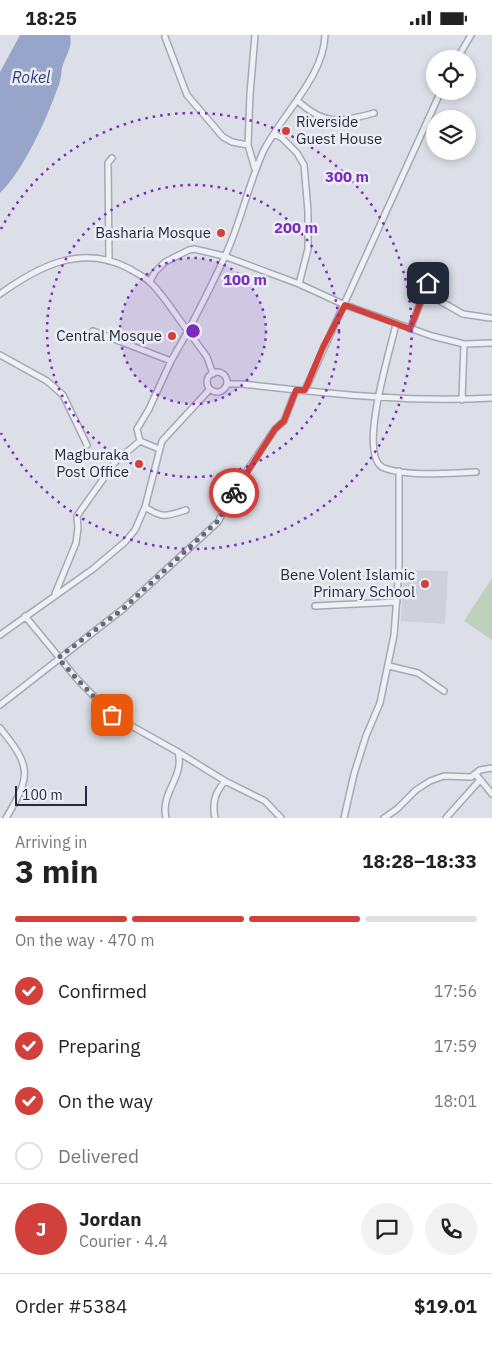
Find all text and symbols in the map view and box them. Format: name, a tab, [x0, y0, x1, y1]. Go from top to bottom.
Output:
text: 18:25	[25, 6, 77, 30]
map controls	[426, 50, 476, 160]
button: locate	[426, 50, 476, 100]
water label: Rokel	[12, 67, 51, 87]
button: layers	[426, 110, 476, 160]
place label: Riverside Guest House	[296, 112, 382, 148]
marker: Riverside Guest House	[280, 125, 292, 137]
text: 300 m	[325, 167, 369, 186]
text: 200 m	[274, 218, 318, 237]
place label: Basharia Mosque	[95, 223, 211, 242]
marker: Basharia Mosque	[215, 227, 227, 239]
pin	[407, 262, 449, 304]
icon: home	[414, 269, 442, 297]
text: 100 m	[223, 270, 267, 289]
centre of rings	[184, 322, 202, 340]
place label: Central Mosque	[56, 326, 162, 345]
marker: Central Mosque	[166, 330, 178, 342]
place label: Magburaka Post Office	[54, 445, 129, 481]
marker: Magburaka Post Office	[133, 458, 145, 470]
courier	[209, 468, 259, 518]
icon: bike	[220, 479, 248, 507]
place label: Bene Volent Islamic Primary School	[280, 565, 415, 601]
marker: Bene Volent Islamic Primary School	[419, 578, 431, 590]
pin	[91, 694, 133, 736]
icon: bag	[98, 701, 126, 729]
scale bar	[15, 783, 88, 806]
text: 100 m	[22, 786, 63, 804]
text: Arriving in	[15, 832, 87, 852]
text: 18:28–18:33	[362, 849, 477, 873]
text: 3 min	[15, 850, 99, 892]
text: On the way · 470 m	[15, 930, 154, 950]
icon: check	[15, 977, 43, 1005]
text: Confirmed	[58, 979, 147, 1003]
text: 17:56	[434, 981, 477, 1001]
icon: check	[15, 1032, 43, 1060]
text: Preparing	[58, 1034, 140, 1058]
text: 17:59	[434, 1036, 477, 1056]
icon: check	[15, 1087, 43, 1115]
text: On the way	[58, 1089, 153, 1113]
text: 18:01	[434, 1091, 477, 1111]
text: Delivered	[58, 1144, 139, 1168]
button: chat	[361, 1203, 413, 1255]
button: phone	[425, 1203, 477, 1255]
text: Jordan	[79, 1207, 142, 1231]
text: J	[36, 1217, 46, 1241]
text: Courier · 4.4	[79, 1231, 168, 1251]
text: Order #5384	[15, 1294, 127, 1318]
text: $19.01	[414, 1294, 477, 1318]

